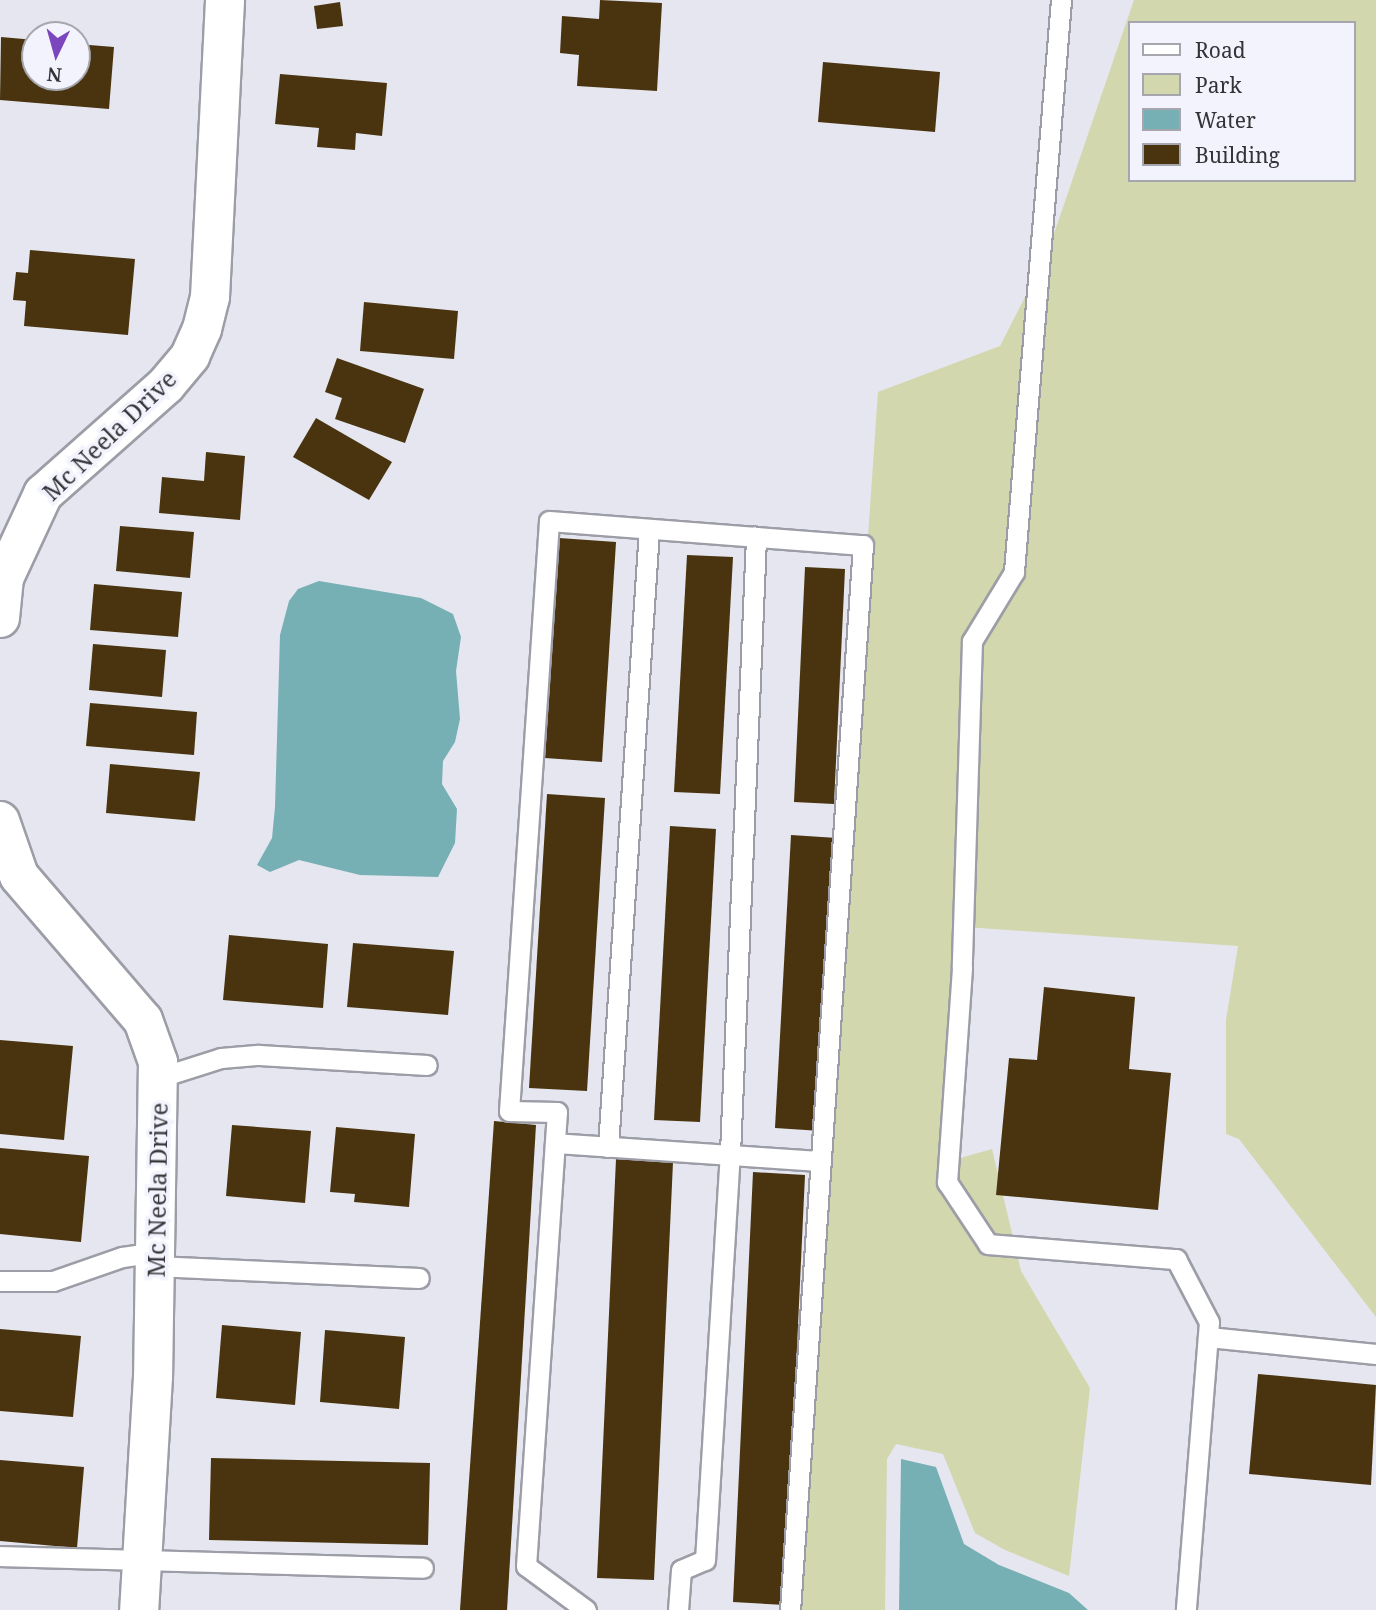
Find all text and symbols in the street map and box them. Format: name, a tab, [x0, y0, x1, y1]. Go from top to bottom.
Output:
north arrow	[21, 21, 91, 91]
legend	[1128, 21, 1355, 182]
text: Road	[1195, 36, 1246, 64]
text: N	[46, 61, 63, 89]
text: Park	[1195, 71, 1242, 99]
text: Water	[1195, 106, 1256, 134]
text: Building	[1195, 141, 1280, 169]
street label: Mc Neela Drive	[36, 364, 182, 506]
street label: Mc Neela Drive	[141, 1102, 173, 1278]

